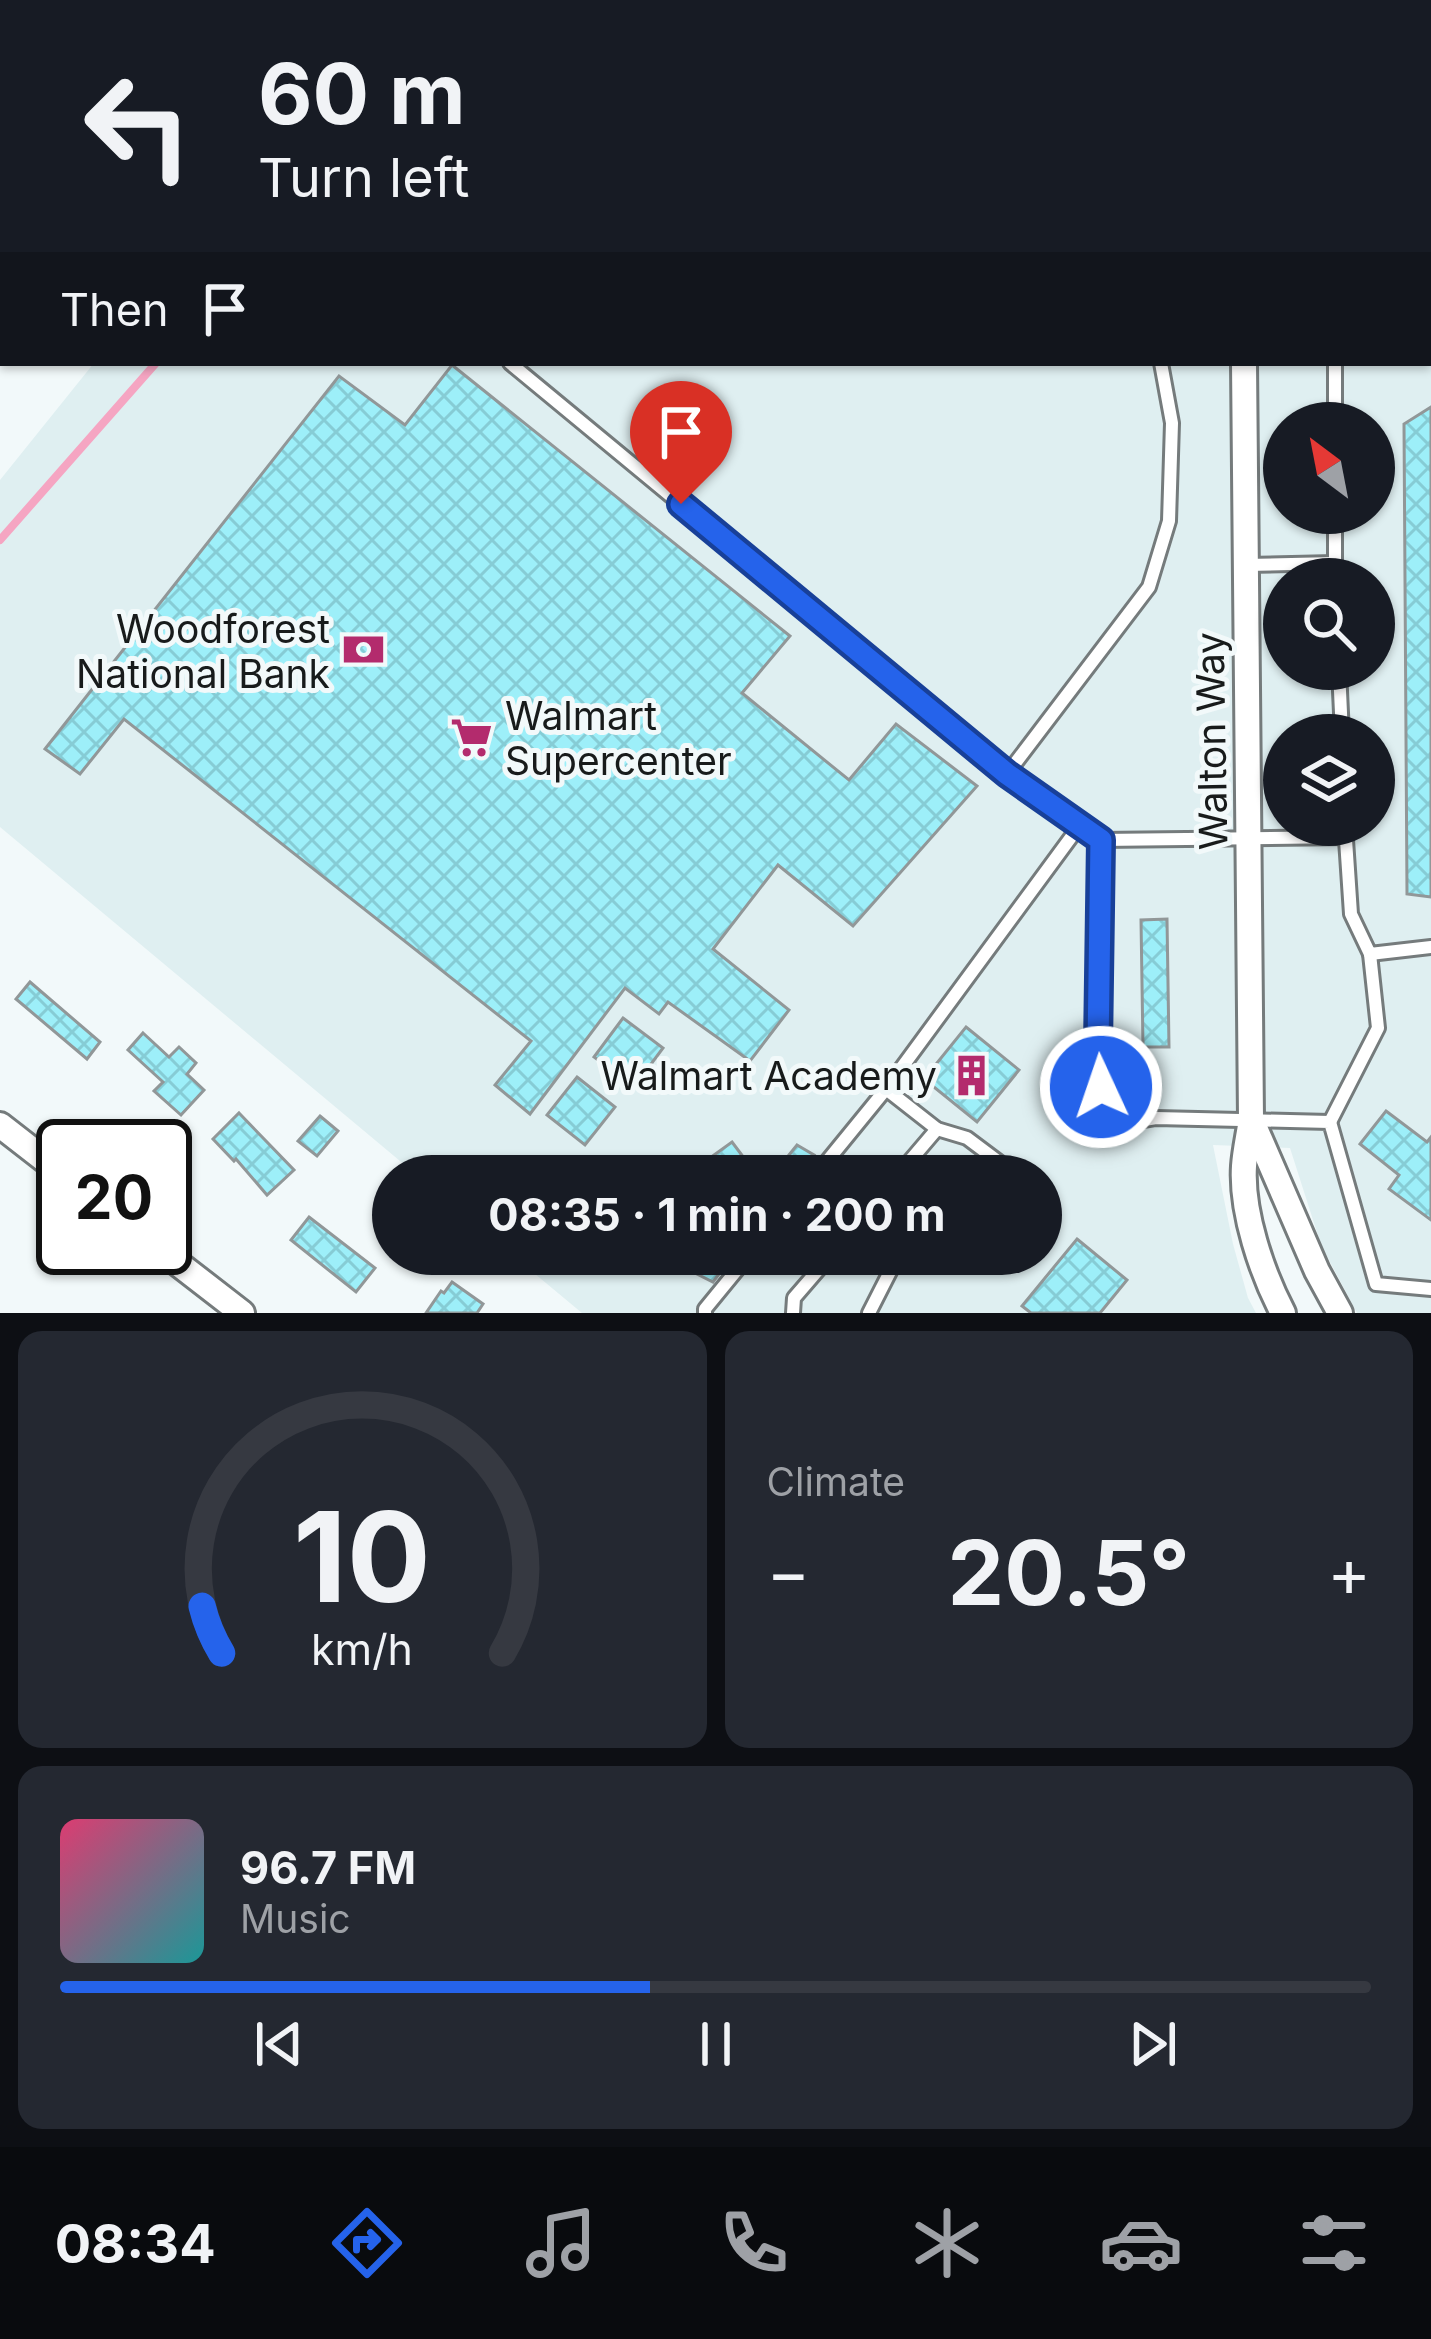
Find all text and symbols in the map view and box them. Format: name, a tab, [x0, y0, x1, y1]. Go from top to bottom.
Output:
text: 60 m	[258, 43, 466, 144]
icon: left	[60, 48, 216, 204]
text: Turn left	[258, 145, 469, 210]
icon: arrive	[192, 276, 258, 342]
text: Then	[60, 282, 168, 337]
pin	[630, 381, 732, 504]
icon: arrive	[648, 399, 714, 465]
north arrow	[1263, 402, 1395, 534]
map controls	[1263, 402, 1395, 846]
button: search	[1263, 558, 1395, 690]
place label: Woodforest National Bank	[76, 605, 330, 697]
bank icon: Woodforest National Bank	[341, 627, 387, 673]
street label: Walton Way	[1186, 632, 1236, 850]
place label: Walmart Supercenter	[505, 692, 732, 784]
supermarket icon: Walmart Supercenter	[448, 714, 494, 760]
button: layers	[1263, 714, 1395, 846]
position arrow	[1038, 1024, 1164, 1150]
place label: Walmart Academy	[601, 1052, 937, 1099]
building icon: Walmart Academy	[948, 1052, 994, 1098]
speed limit sign: 20	[36, 1119, 192, 1275]
text: 08:35 · 1 min · 200 m	[488, 1187, 946, 1242]
text: Climate	[767, 1458, 905, 1505]
text: 10	[293, 1481, 431, 1632]
text: 20.5°	[947, 1518, 1190, 1627]
text: −	[767, 1532, 810, 1612]
text: +	[1327, 1532, 1371, 1612]
text: km/h	[311, 1622, 413, 1674]
text: 96.7 FM	[240, 1840, 416, 1895]
text: Music	[240, 1895, 351, 1942]
icon: previous	[246, 2011, 312, 2077]
icon: pause	[683, 2011, 749, 2077]
icon: next	[1120, 2011, 1186, 2077]
icon: directions	[325, 2201, 409, 2285]
icon: music	[519, 2201, 603, 2285]
icon: phone	[712, 2201, 796, 2285]
icon: climate	[905, 2201, 989, 2285]
icon: car	[1099, 2201, 1183, 2285]
icon: filters	[1292, 2201, 1376, 2285]
text: 08:34	[55, 2211, 216, 2276]

